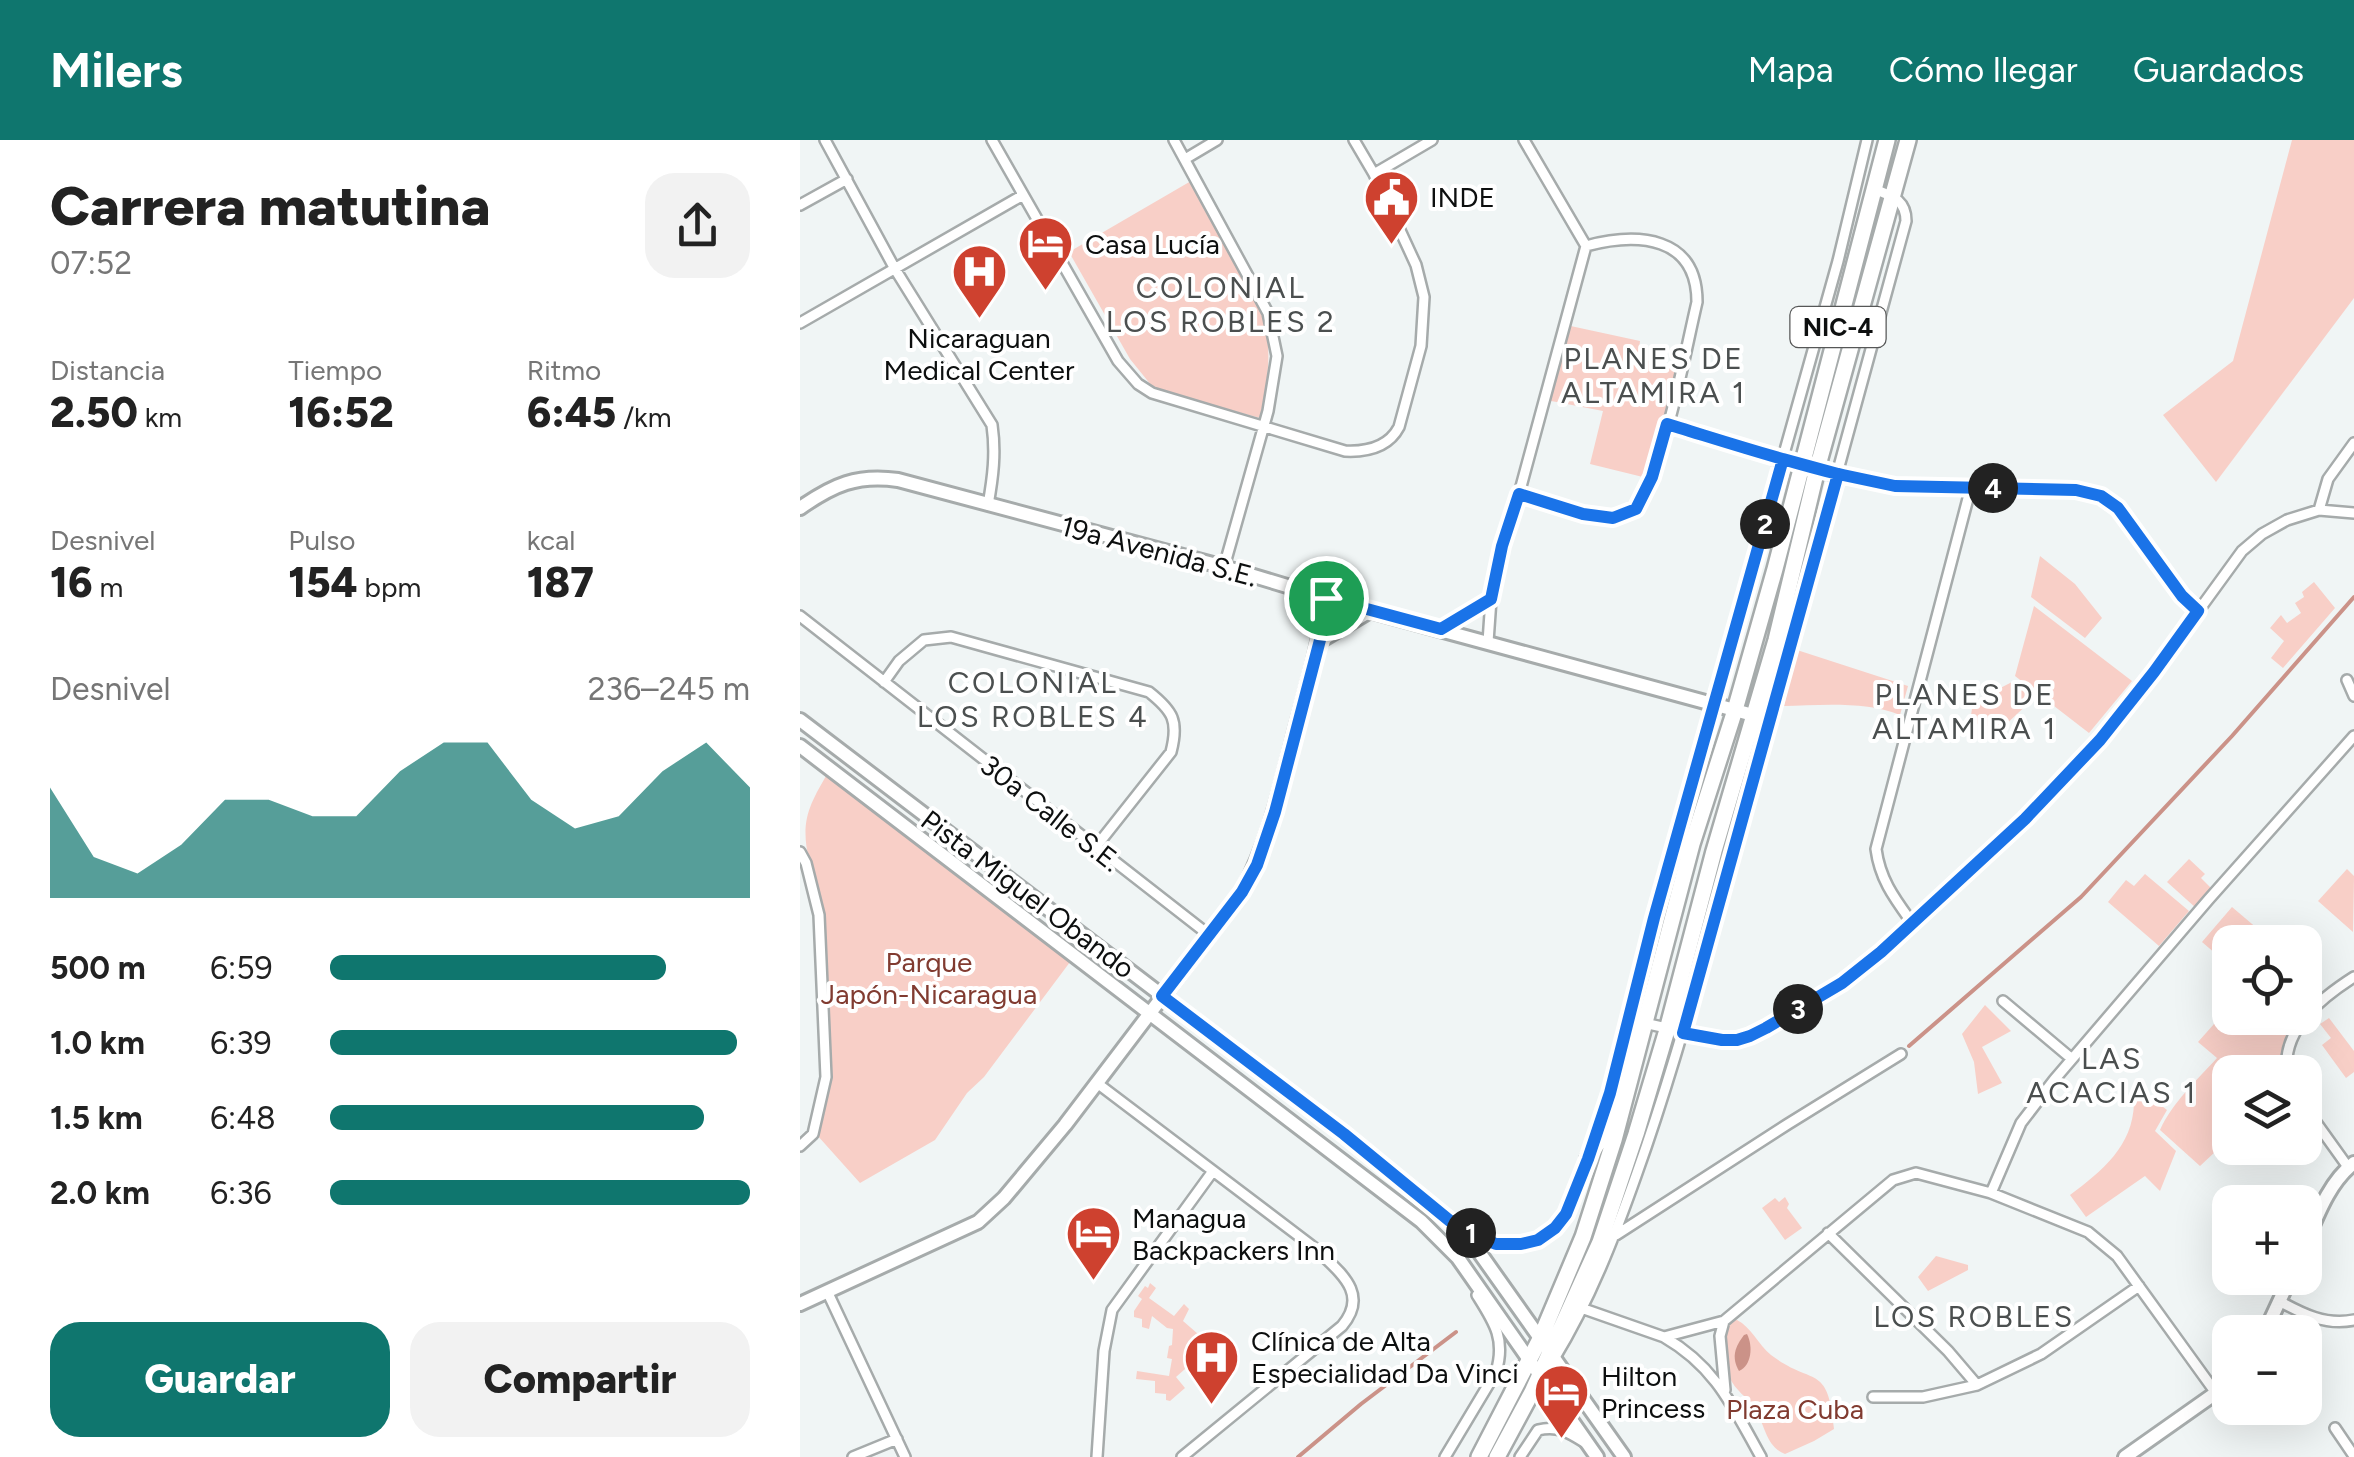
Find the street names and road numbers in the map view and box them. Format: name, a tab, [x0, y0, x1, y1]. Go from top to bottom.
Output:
road number: NIC-4	[1790, 307, 1886, 347]
street label: 19a Avenida S.E.	[1057, 508, 1261, 594]
street label: 30a Calle S.E.	[974, 748, 1128, 878]
street label: Pista Miguel Obando	[914, 803, 1142, 985]

